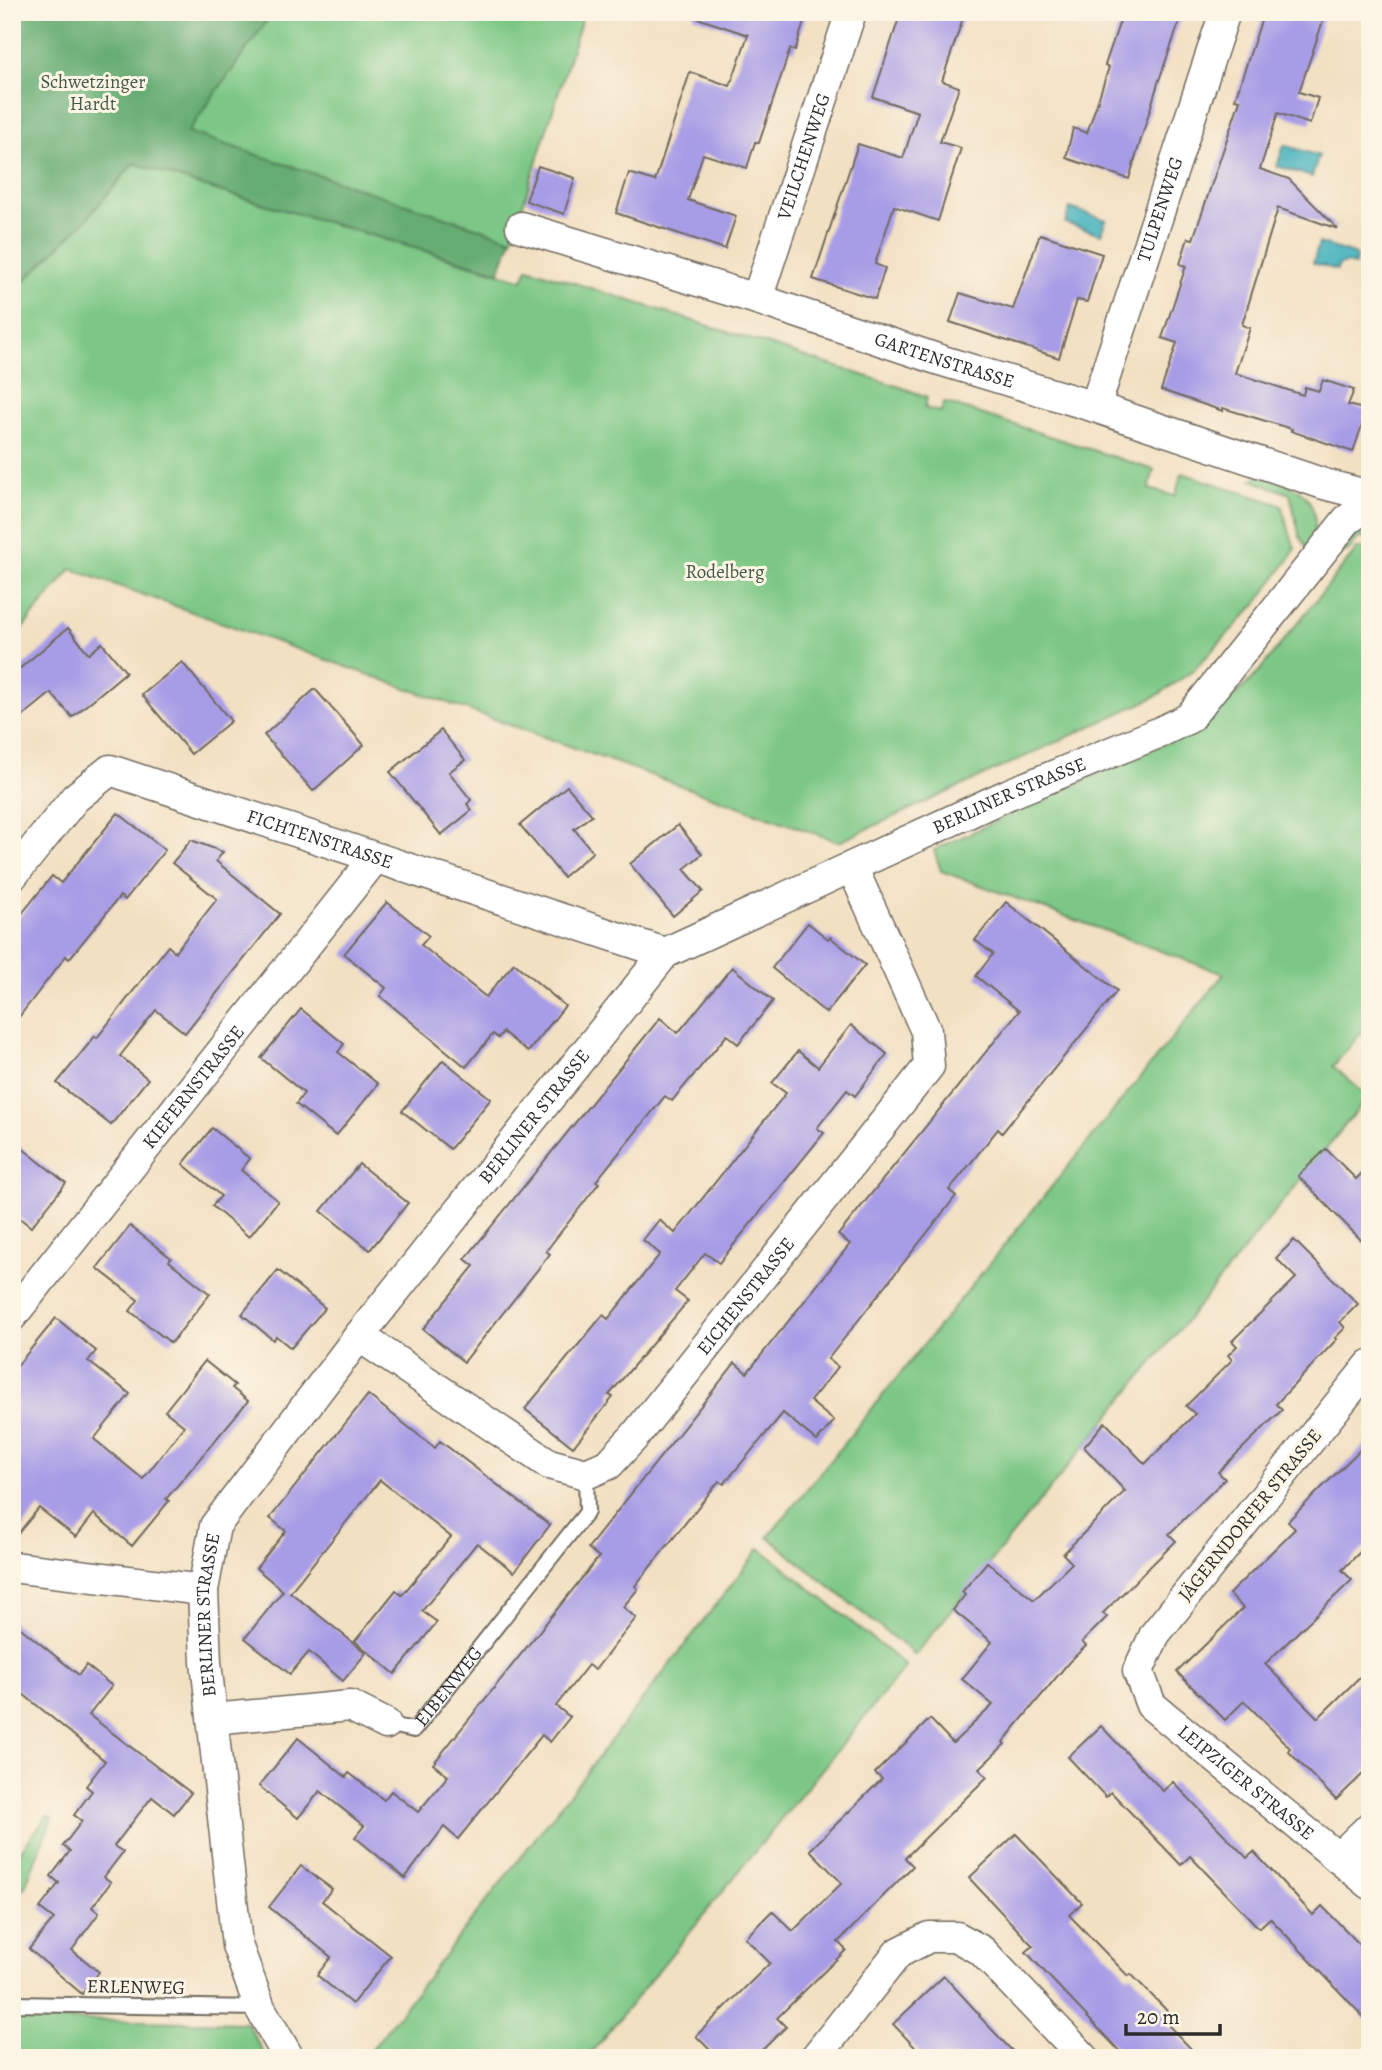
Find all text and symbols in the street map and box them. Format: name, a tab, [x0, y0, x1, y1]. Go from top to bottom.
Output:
park label: Schwetzinger Hardt	[40, 69, 146, 117]
street label: VEILCHENWEG	[771, 90, 837, 224]
street label: TULPENWEG	[1131, 153, 1189, 265]
street label: GARTENSTRASSE	[871, 326, 1017, 395]
park label: Rodelberg	[686, 559, 765, 585]
street label: BERLINER STRASSE	[928, 751, 1090, 841]
street label: FICHTENSTRASSE	[243, 803, 396, 875]
street label: KIEFERNSTRASSE	[136, 1020, 250, 1154]
street label: BERLINER STRASSE	[473, 1044, 596, 1189]
street label: EICHENSTRASSE	[691, 1232, 801, 1361]
street label: JÄGERNDORFER STRASSE	[1172, 1423, 1328, 1607]
street label: BERLINER STRASSE	[190, 1531, 226, 1698]
street label: EIBENWEG	[409, 1641, 488, 1732]
street label: LEIPZIGER STRASSE	[1172, 1719, 1320, 1846]
street label: ERLENWEG	[87, 1973, 185, 2001]
scale bar	[1126, 1993, 1221, 2037]
text: 20 m	[1137, 2003, 1180, 2031]

